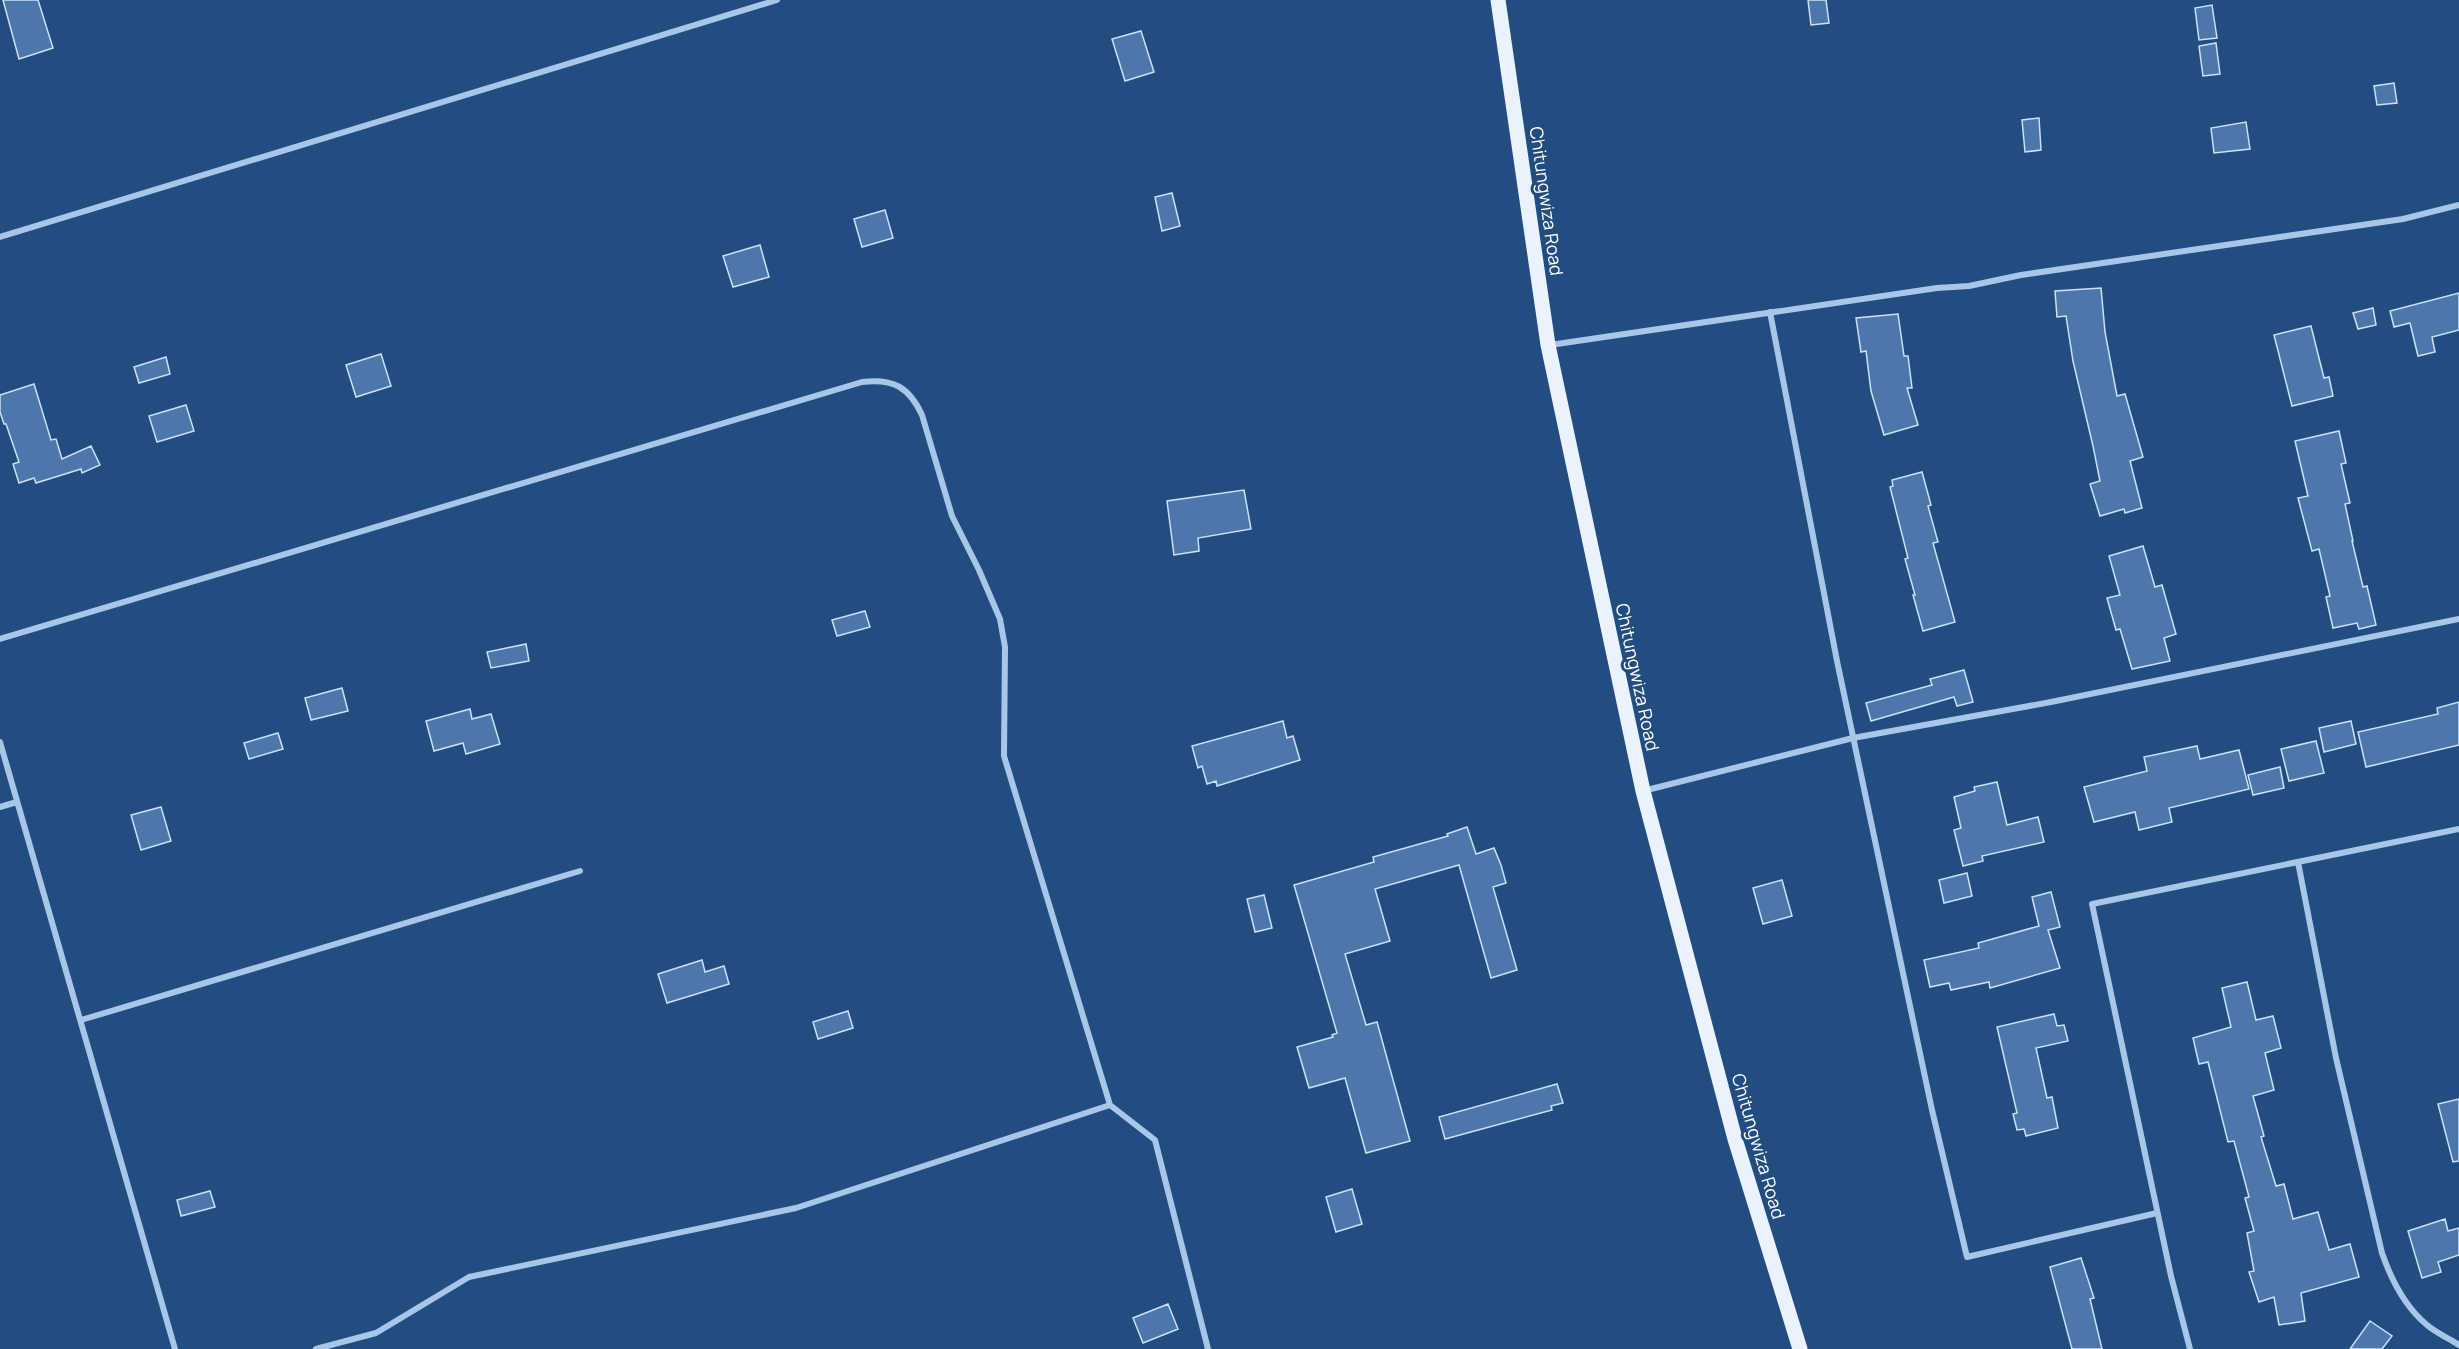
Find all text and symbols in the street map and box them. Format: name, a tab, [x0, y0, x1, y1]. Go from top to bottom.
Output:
street label: Chitungwiza Road	[1525, 125, 1569, 277]
street label: Chitungwiza Road	[1611, 601, 1665, 753]
street label: Chitungwiza Road	[1727, 1070, 1791, 1222]

